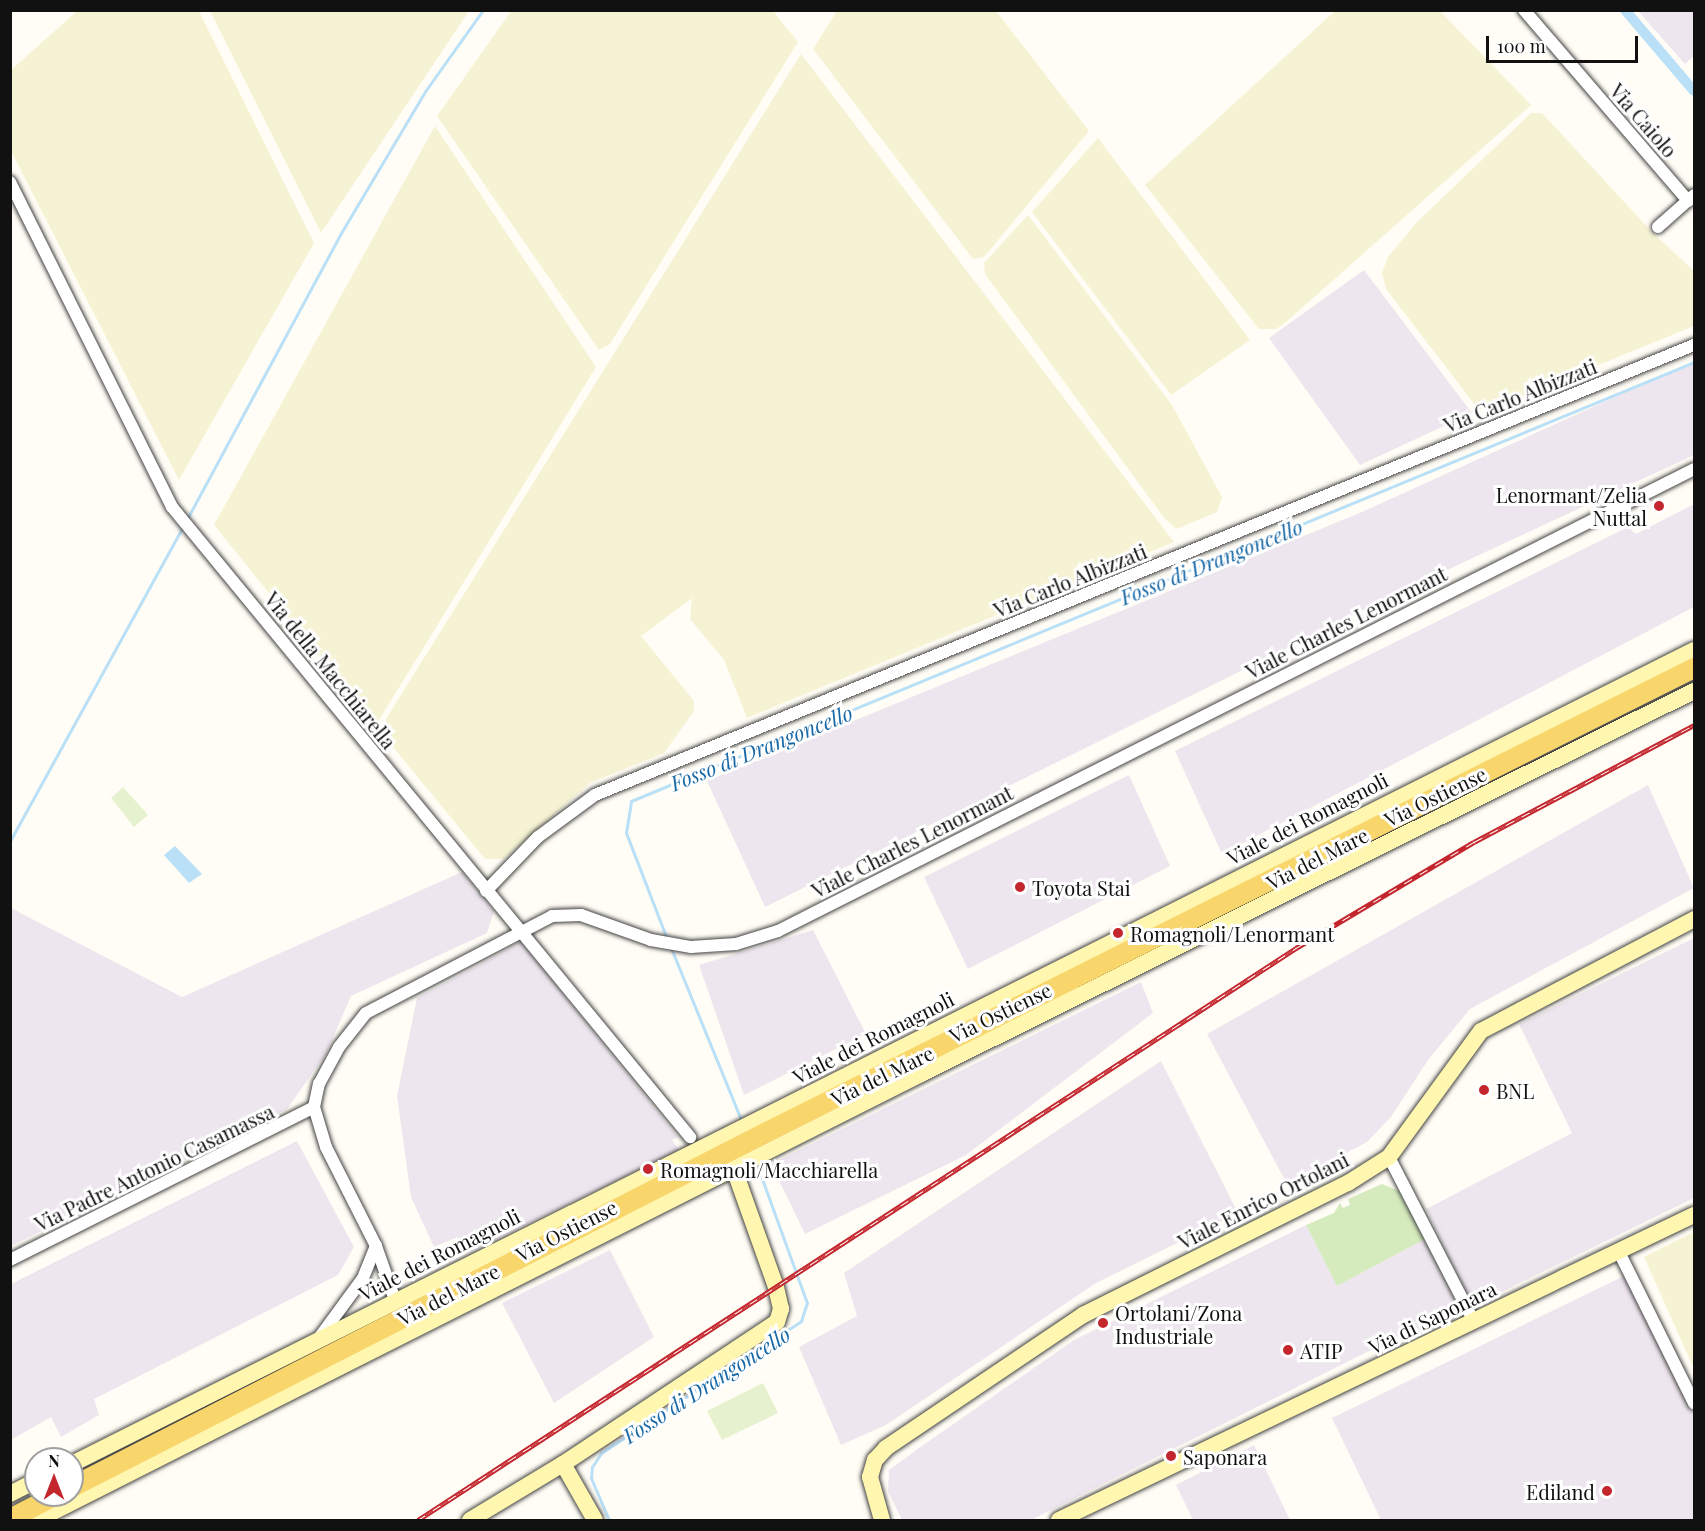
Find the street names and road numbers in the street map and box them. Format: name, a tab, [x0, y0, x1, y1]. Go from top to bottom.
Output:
street label: Via Caiolo	[1606, 78, 1682, 162]
street label: Via Carlo Albizzati	[1440, 353, 1600, 437]
street label: Via Carlo Albizzati	[990, 538, 1150, 622]
street label: Viale Charles Lenormant	[1241, 561, 1451, 683]
street label: Via della Macchiarella	[260, 587, 402, 753]
street label: Via Ostiense	[1380, 761, 1490, 831]
street label: Viale dei Romagnoli	[1222, 767, 1392, 869]
street label: Viale Charles Lenormant	[807, 780, 1017, 902]
street label: Via del Mare	[1262, 822, 1372, 894]
street label: Via Ostiense	[945, 977, 1055, 1047]
street label: Viale dei Romagnoli	[788, 986, 958, 1088]
street label: Via del Mare	[827, 1040, 937, 1110]
street label: Via Padre Antonio Casamassa	[30, 1098, 278, 1236]
street label: Viale Enrico Ortolani	[1174, 1147, 1352, 1253]
street label: Via Ostiense	[511, 1194, 621, 1266]
street label: Viale dei Romagnoli	[354, 1203, 524, 1305]
street label: Via del Mare	[393, 1258, 503, 1330]
street label: Via di Saponara	[1364, 1276, 1500, 1358]

